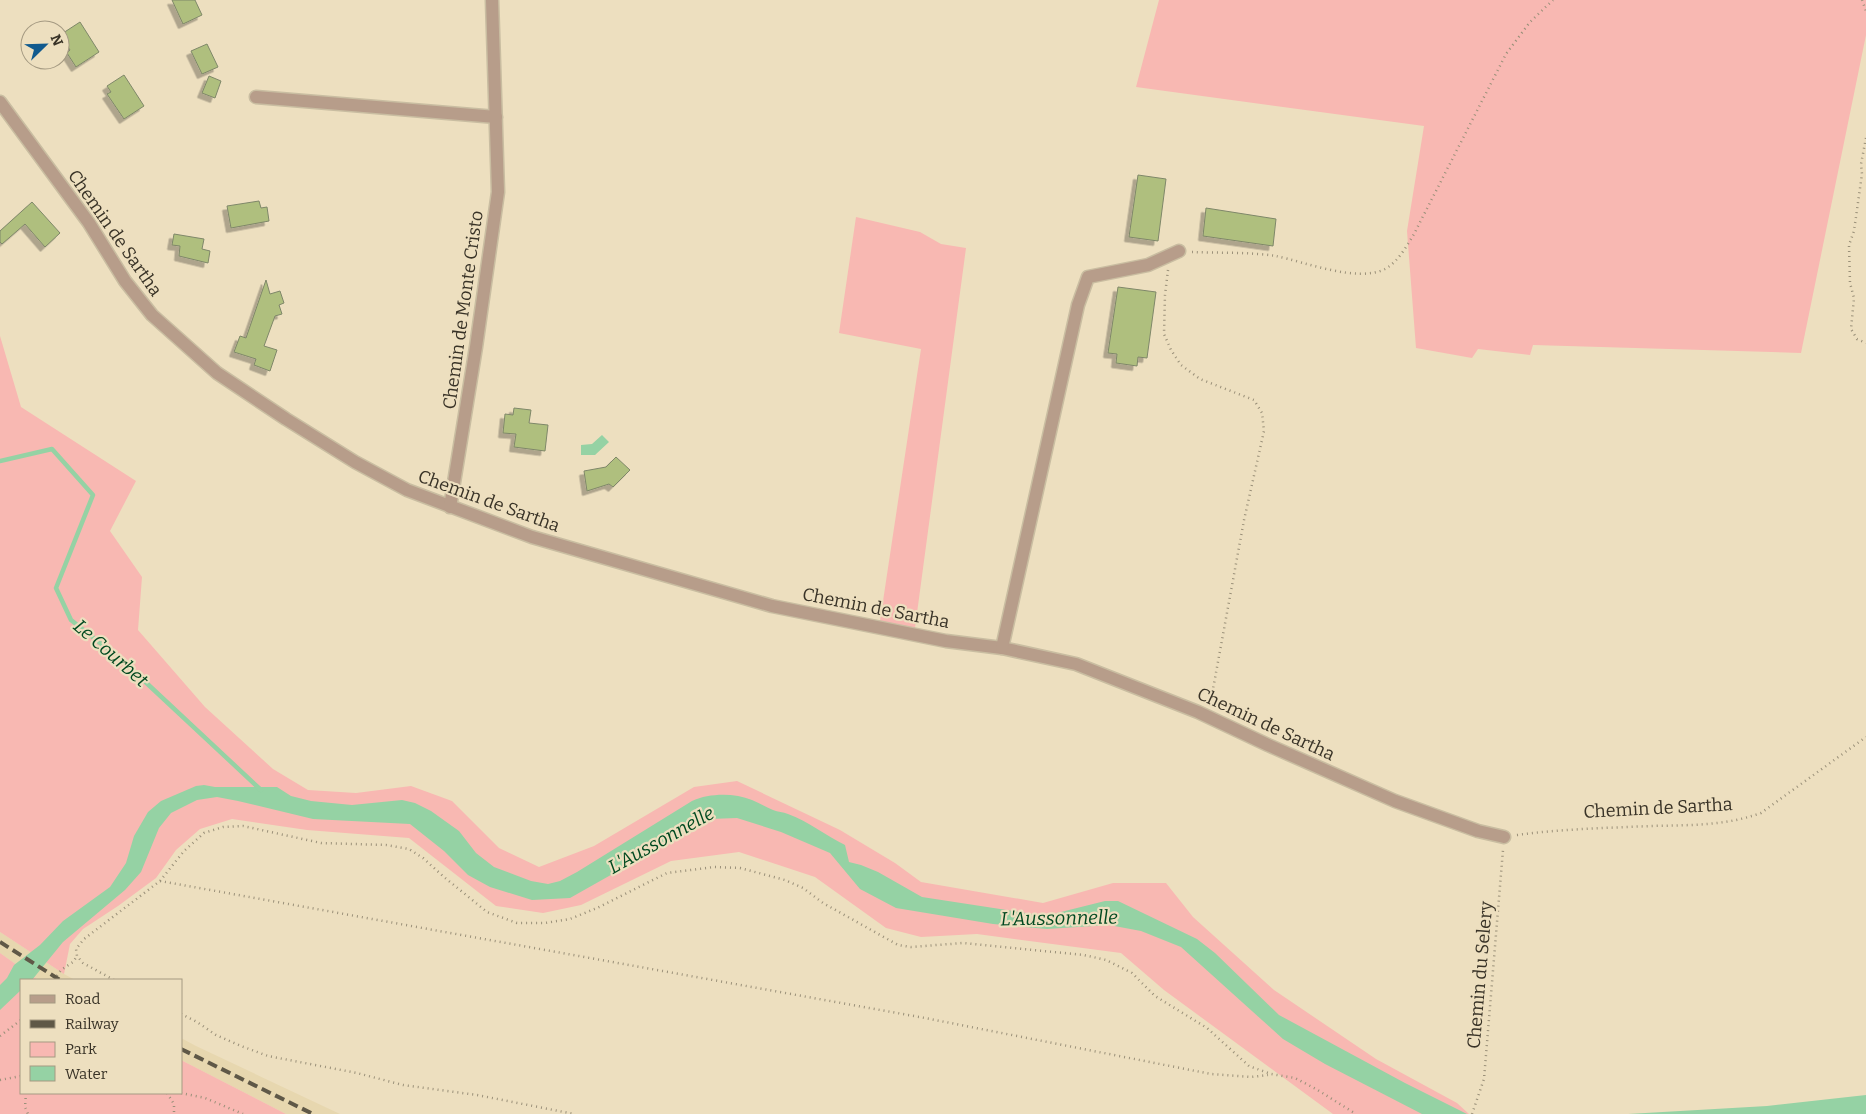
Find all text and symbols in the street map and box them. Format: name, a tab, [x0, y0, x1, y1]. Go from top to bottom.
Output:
north arrow	[20, 20, 70, 70]
text: N	[47, 32, 67, 49]
street label: Chemin de Sartha	[63, 166, 167, 301]
street label: Chemin de Monte Cristo	[438, 209, 488, 411]
street label: Chemin de Sartha	[415, 465, 563, 537]
street label: Chemin de Sartha	[801, 583, 952, 633]
water label: Le Courbet	[69, 614, 153, 692]
street label: Chemin de Sartha	[1194, 682, 1338, 766]
street label: Chemin de Sartha	[1583, 793, 1733, 823]
water label: L'Aussonnelle	[604, 801, 718, 879]
street label: Chemin du Selery	[1463, 900, 1497, 1050]
water label: L'Aussonnelle	[1000, 905, 1118, 931]
legend	[20, 979, 182, 1094]
text: Road	[65, 990, 100, 1008]
text: Railway	[65, 1015, 119, 1033]
text: Park	[65, 1040, 97, 1058]
text: Water	[65, 1065, 108, 1083]

